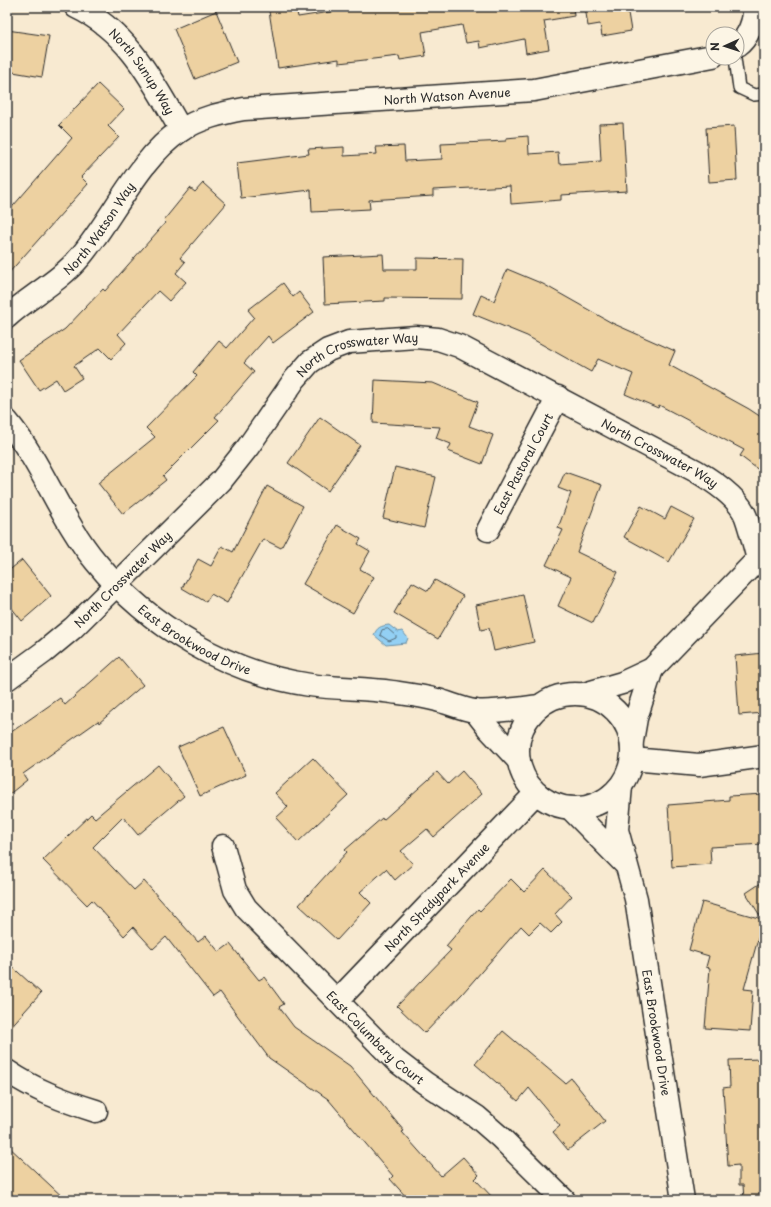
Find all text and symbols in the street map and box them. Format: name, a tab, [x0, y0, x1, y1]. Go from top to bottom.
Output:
street label: North Sunup Way	[105, 24, 179, 118]
north arrow	[705, 26, 745, 66]
text: N	[706, 41, 723, 51]
street label: North Watson Avenue	[383, 83, 511, 109]
street label: North Watson Way	[59, 178, 139, 279]
street label: North Crosswater Way	[292, 328, 419, 381]
street label: East Pastoral Court	[489, 409, 557, 518]
street label: North Crosswater Way	[598, 414, 722, 492]
street label: North Crosswater Way	[70, 526, 175, 631]
street label: East Brookwood Drive	[135, 600, 253, 679]
street label: North Shadypark Avenue	[380, 838, 494, 956]
street label: East Brookwood Drive	[638, 968, 676, 1097]
street label: East Columbary Court	[323, 987, 428, 1088]

